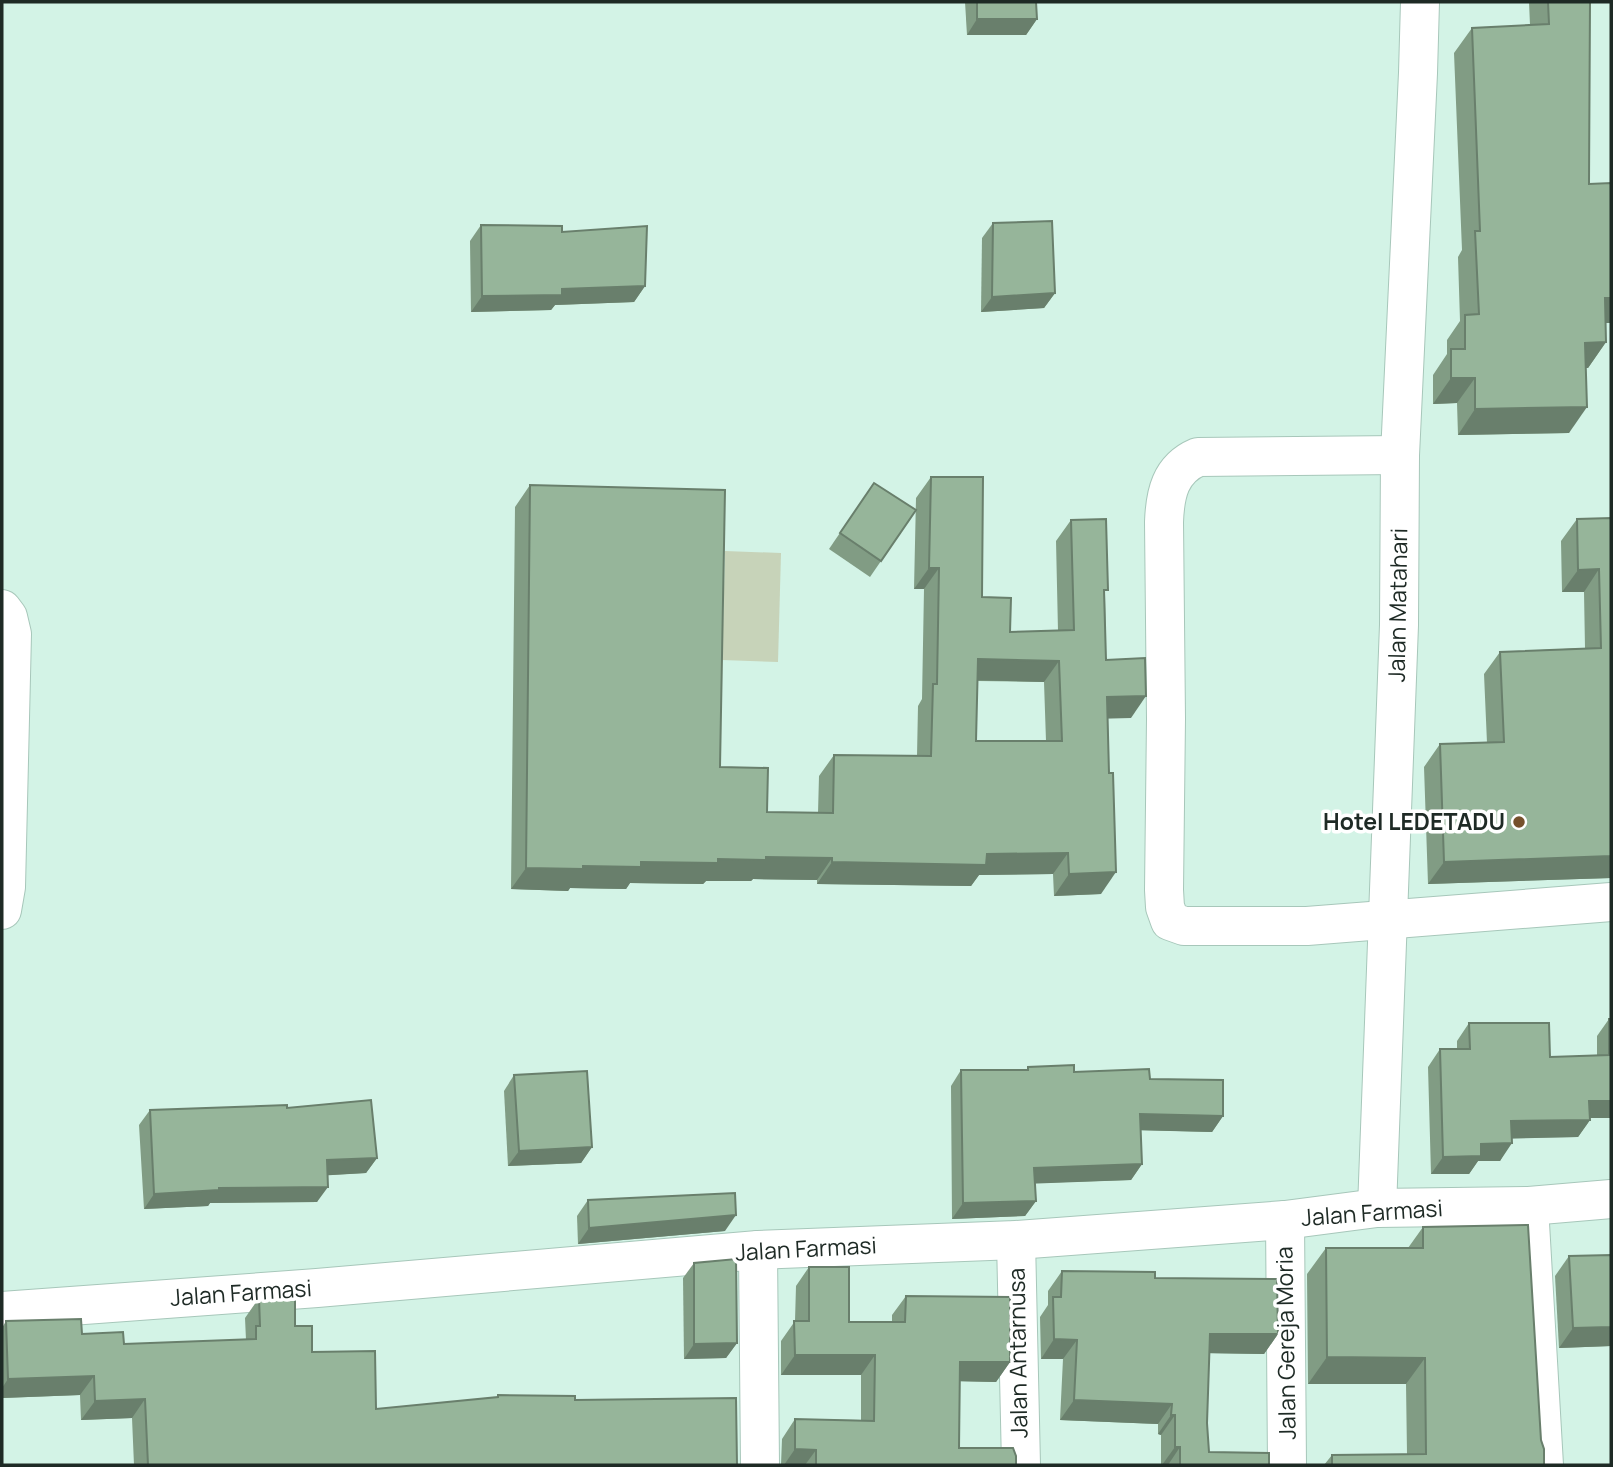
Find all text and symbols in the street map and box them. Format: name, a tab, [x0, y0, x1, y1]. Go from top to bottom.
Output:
street label: Jalan Matahari	[1380, 528, 1414, 682]
place label: Hotel LEDETADU	[1323, 805, 1505, 837]
marker: Hotel LEDETADU	[1511, 814, 1527, 830]
street label: Jalan Farmasi	[1300, 1191, 1444, 1233]
street label: Jalan Farmasi	[734, 1228, 878, 1268]
street label: Jalan Gereja Moria	[1267, 1246, 1303, 1440]
street label: Jalan Antarnusa	[1000, 1267, 1034, 1439]
street label: Jalan Farmasi	[169, 1271, 313, 1313]

